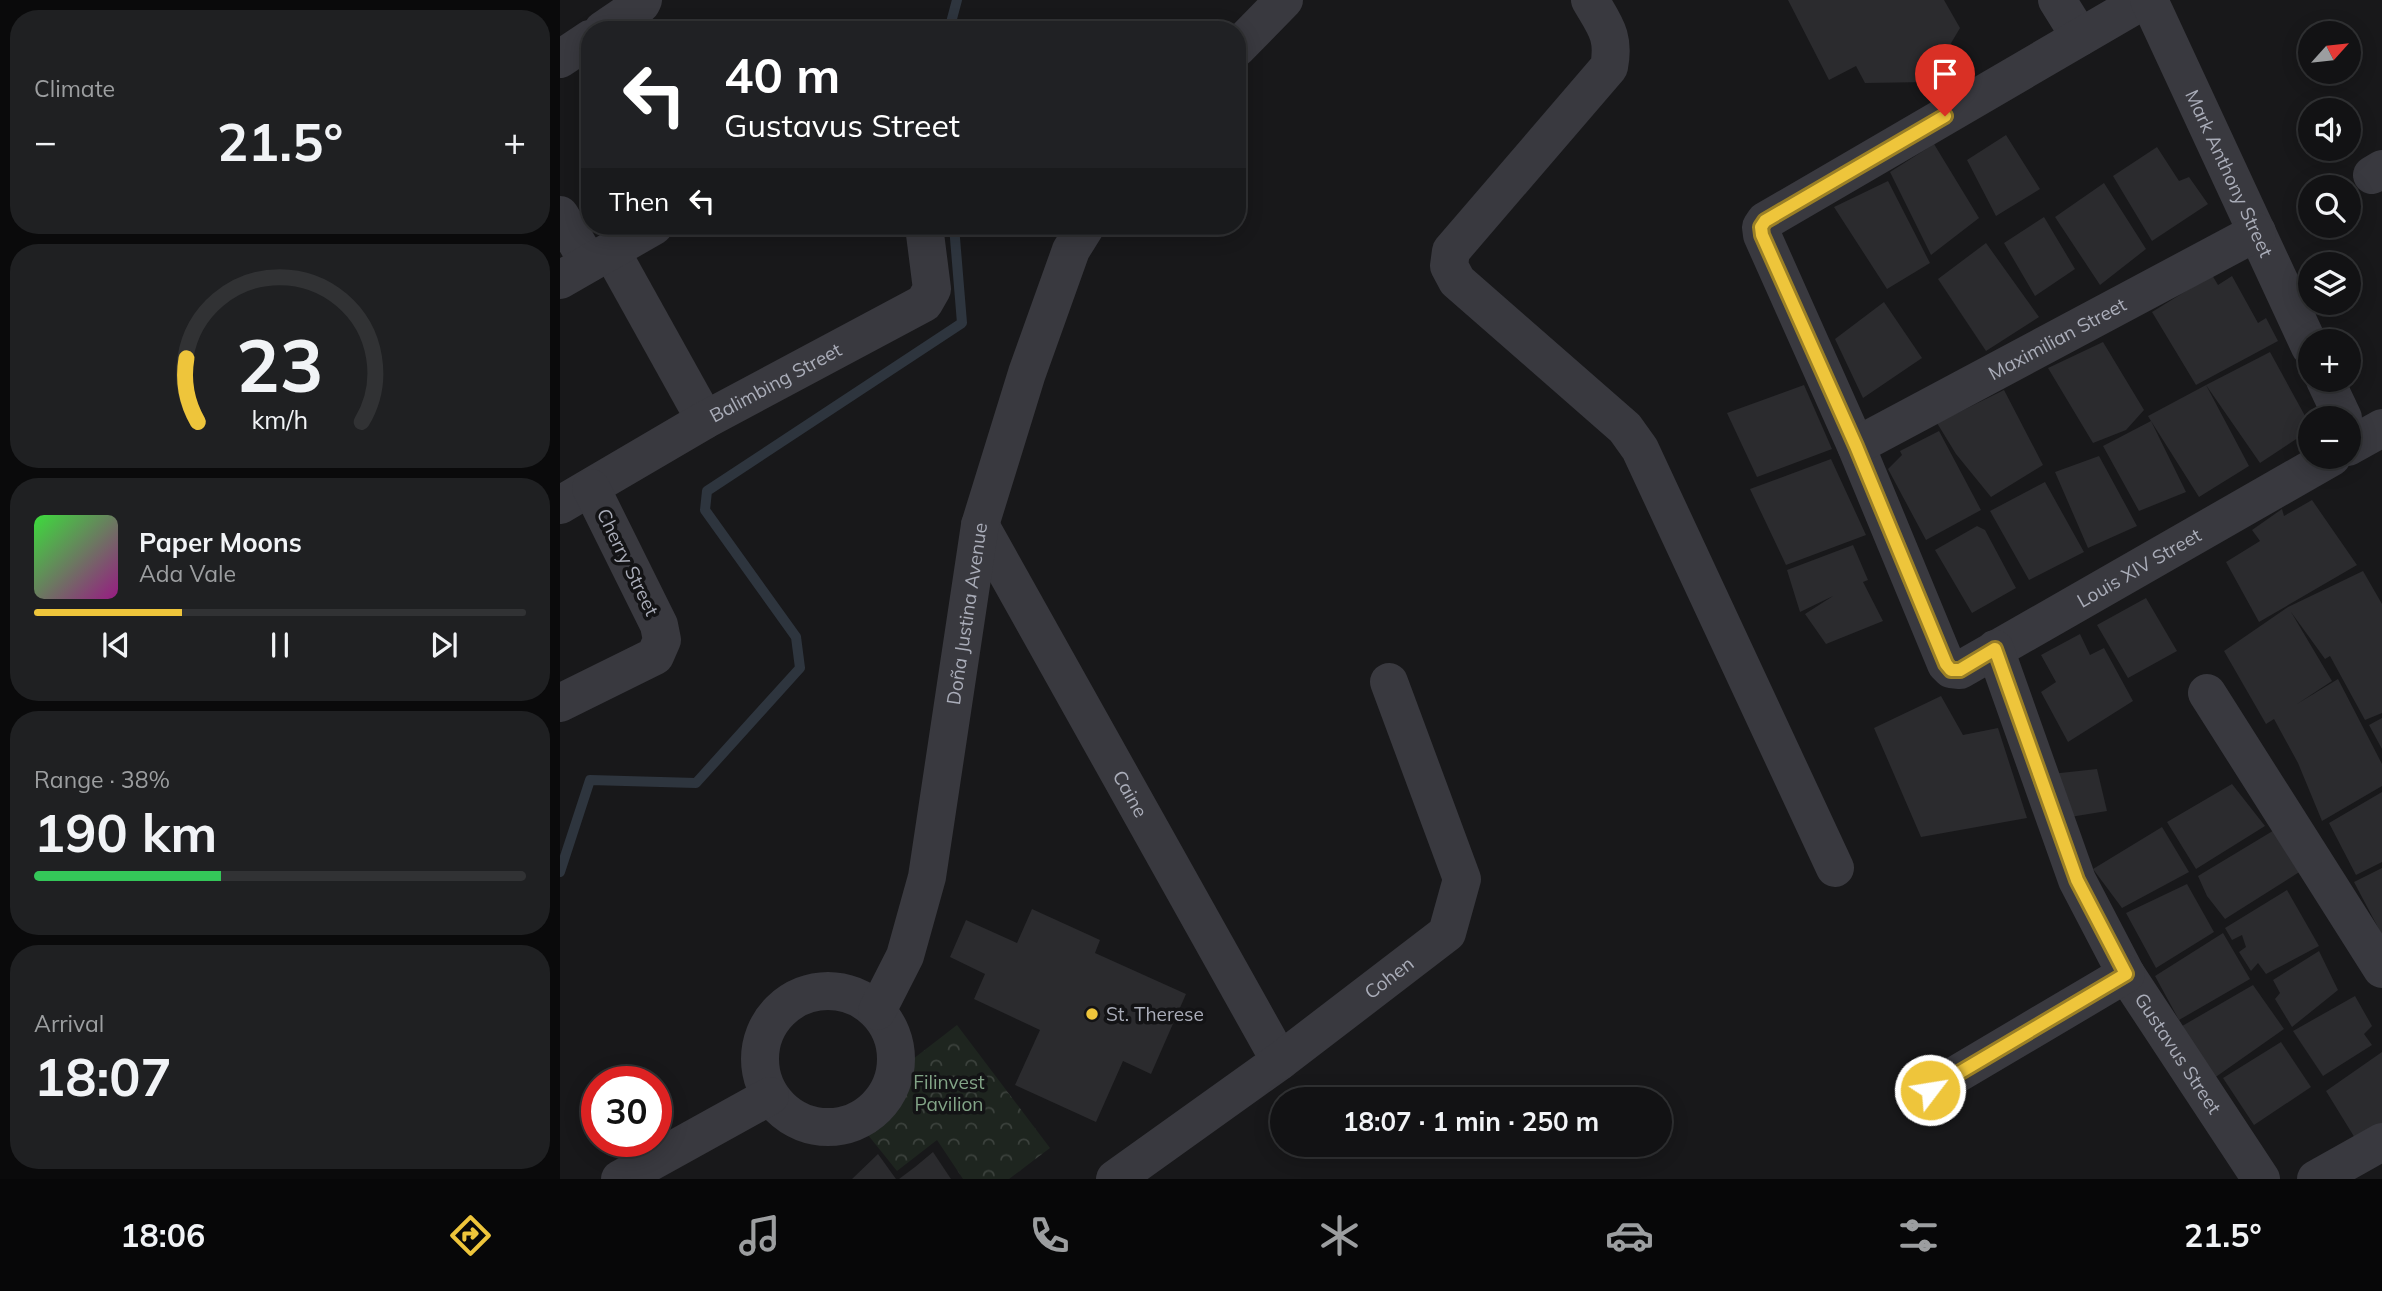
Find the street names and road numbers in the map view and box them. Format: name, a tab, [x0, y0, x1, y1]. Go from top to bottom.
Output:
street label: Mark Anthony Street	[2180, 86, 2279, 261]
street label: Maximilian Street	[1984, 292, 2131, 385]
street label: Balimbing Street	[705, 337, 846, 427]
street label: Cherry Street	[592, 504, 664, 620]
street label: Doña Justina Avenue	[941, 521, 992, 706]
street label: Louis XIV Street	[2072, 522, 2205, 613]
street label: Caine	[1108, 766, 1153, 821]
street label: Cohen	[1359, 951, 1418, 1004]
street label: Gustavus Street	[2130, 988, 2227, 1119]

